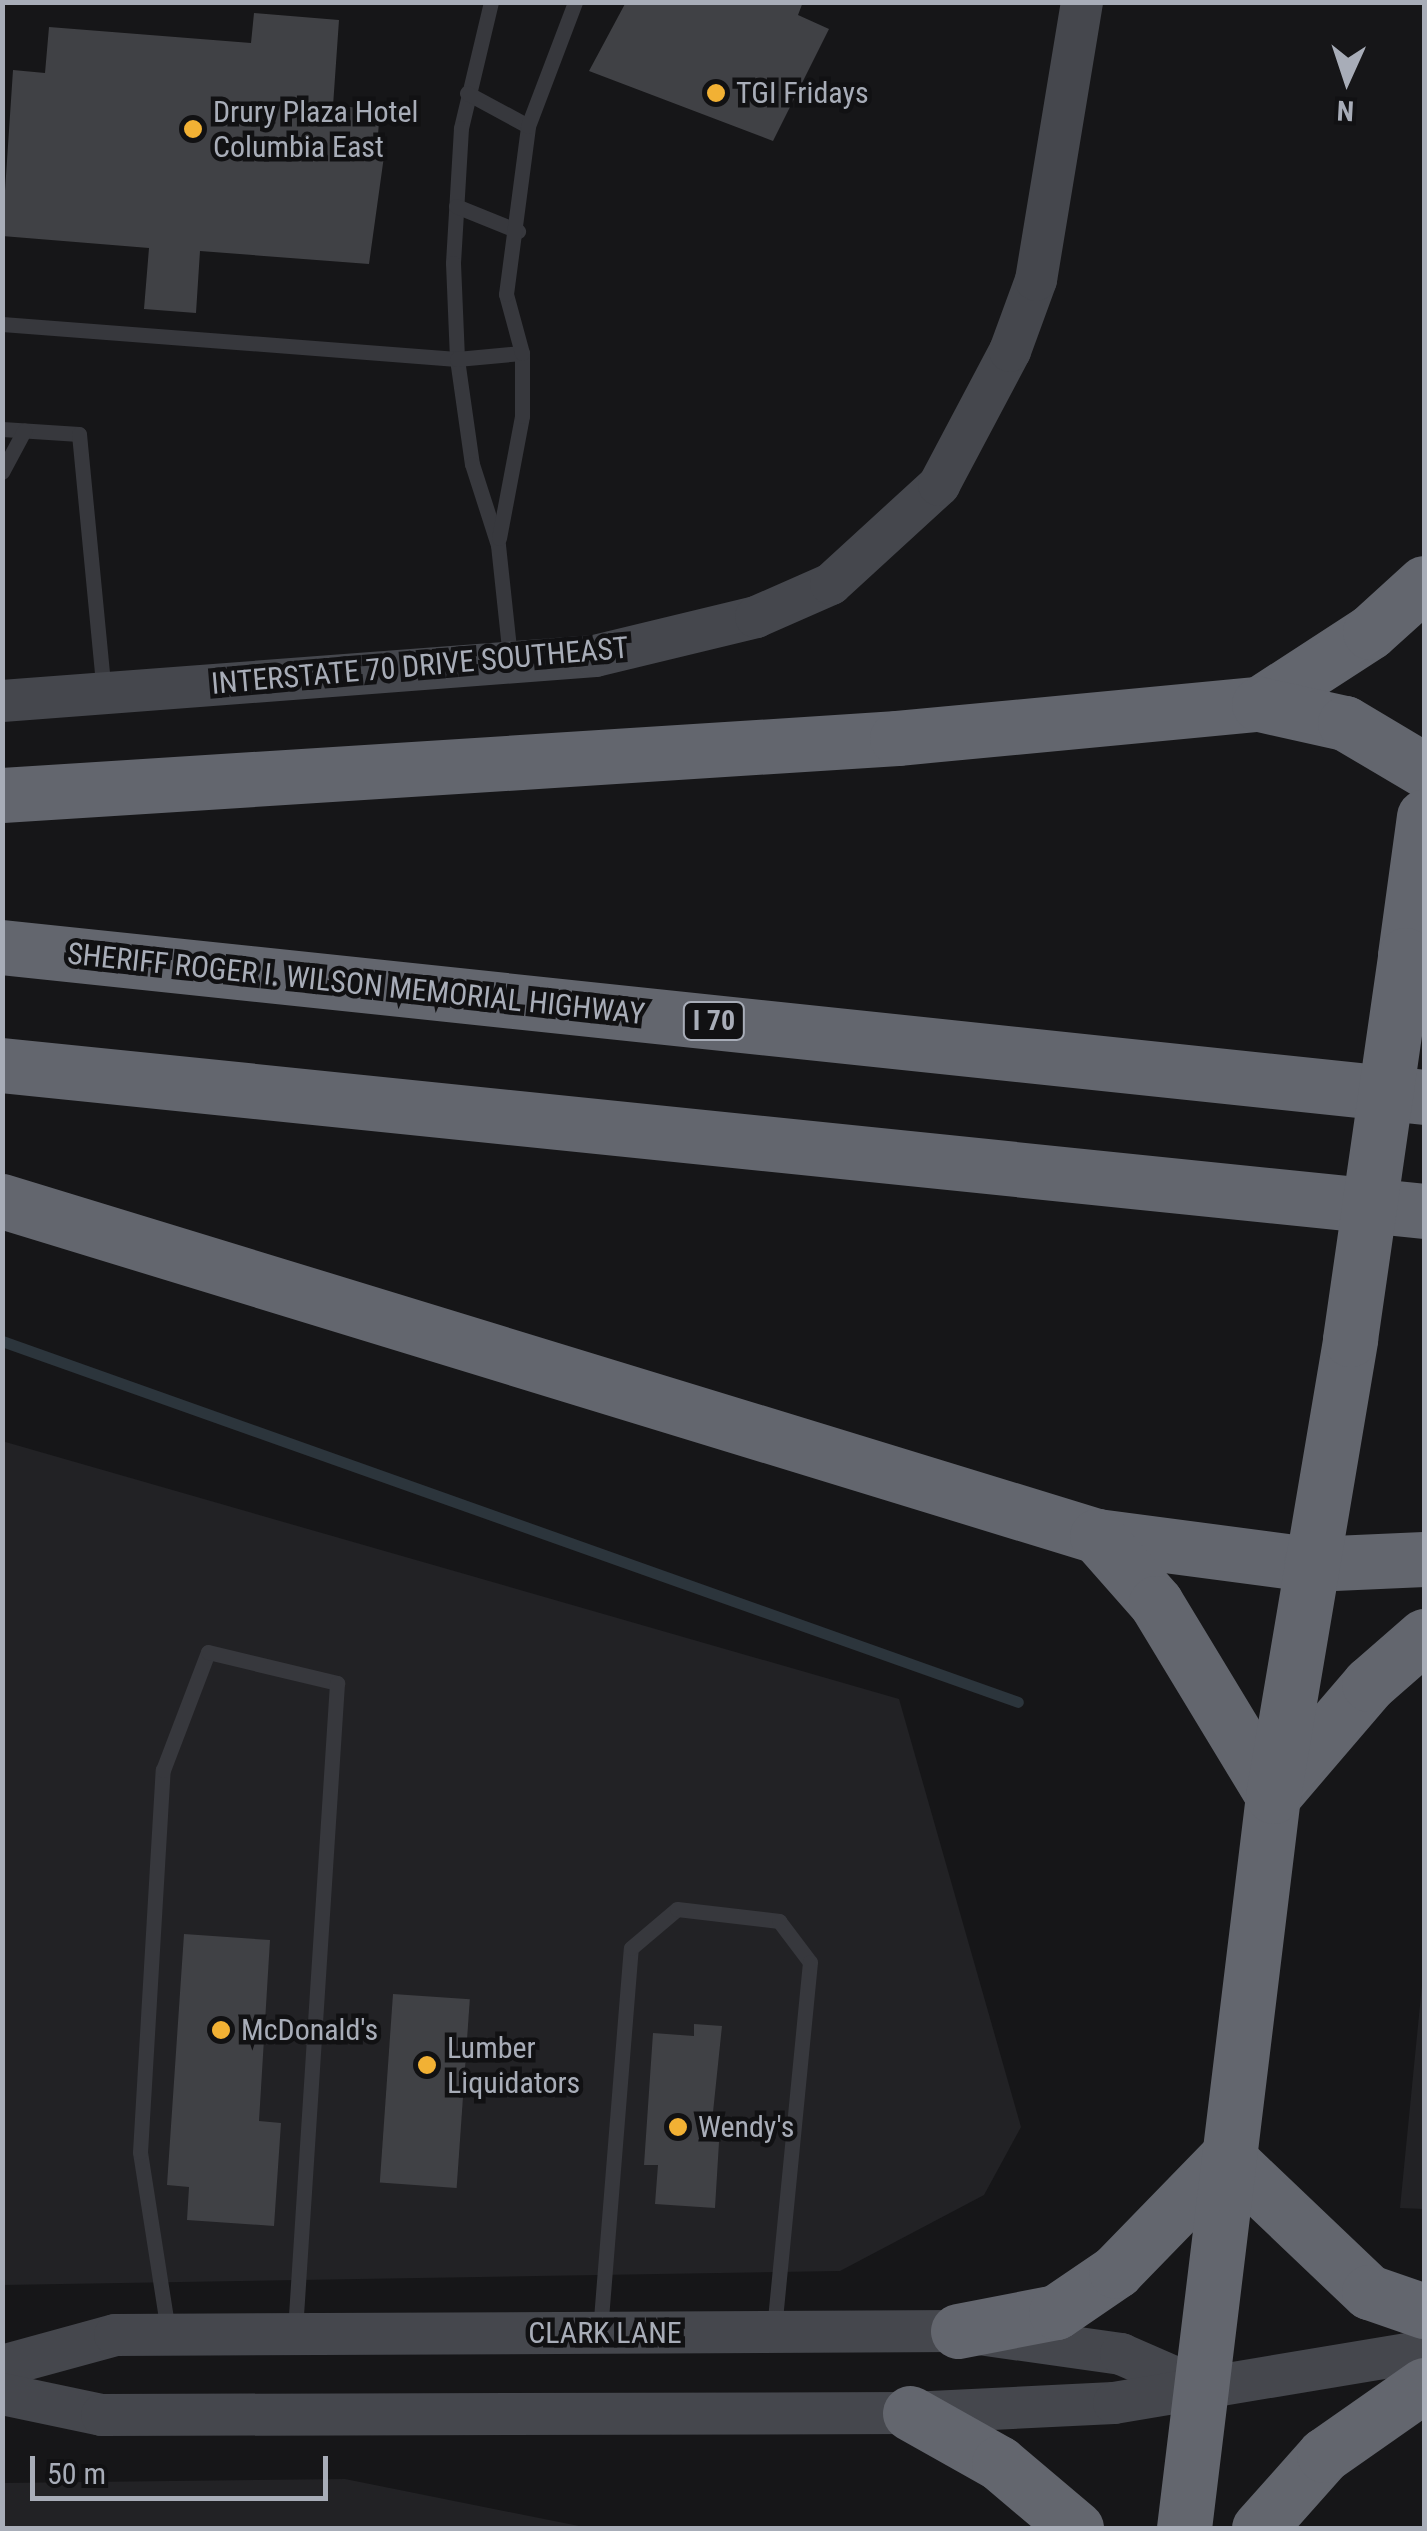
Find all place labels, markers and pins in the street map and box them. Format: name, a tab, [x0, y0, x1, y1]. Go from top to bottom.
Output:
place label: TGI Fridays	[736, 75, 869, 111]
marker: TGI Fridays	[705, 82, 727, 104]
place label: Drury Plaza Hotel Columbia East	[213, 94, 418, 164]
marker: Drury Plaza Hotel Columbia East	[182, 118, 204, 140]
place label: McDonald's	[241, 2012, 378, 2048]
marker: McDonald's	[210, 2019, 232, 2041]
place label: Lumber Liquidators	[447, 2030, 580, 2100]
marker: Lumber Liquidators	[416, 2054, 438, 2076]
place label: Wendy's	[698, 2109, 794, 2145]
marker: Wendy's	[667, 2116, 689, 2138]

